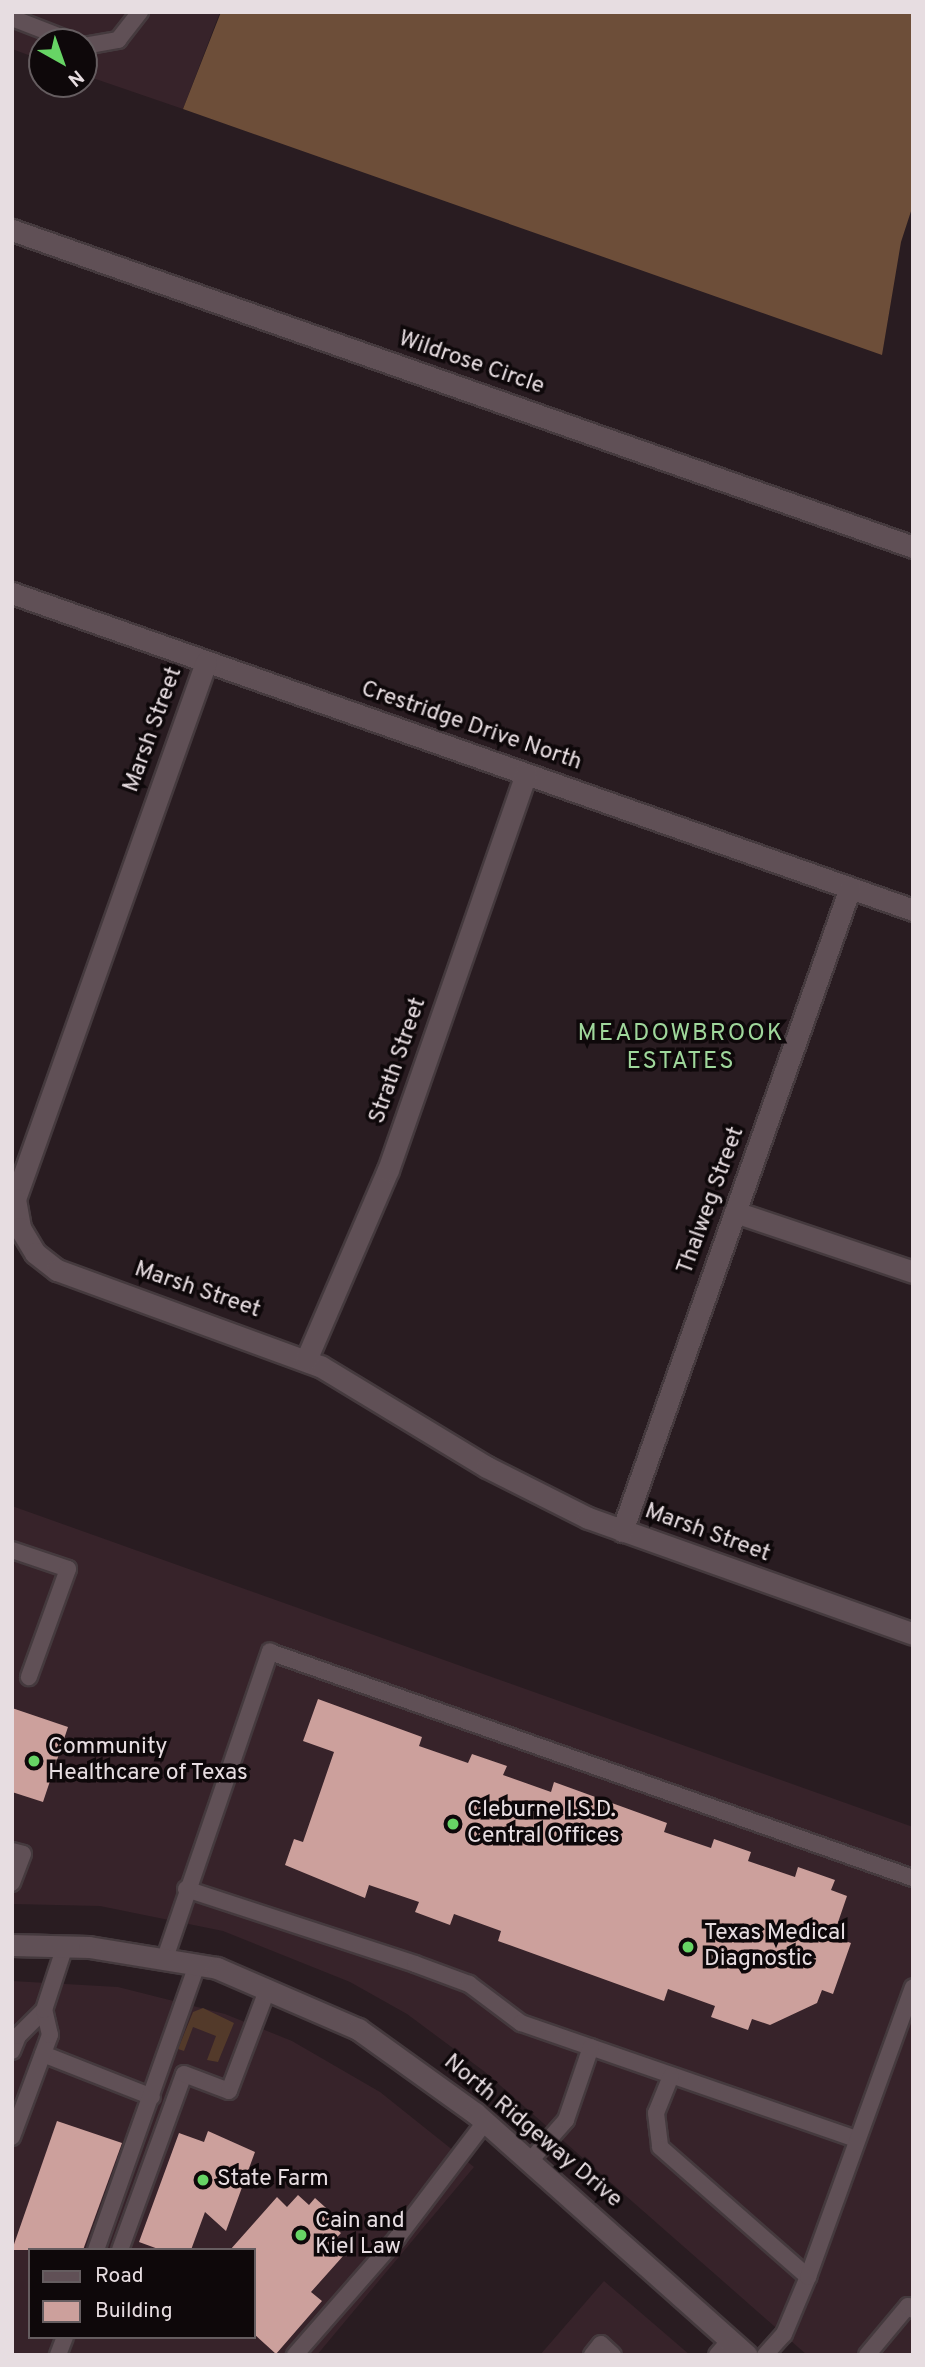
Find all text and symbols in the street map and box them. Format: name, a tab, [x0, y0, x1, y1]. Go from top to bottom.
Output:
north arrow	[28, 28, 98, 98]
text: N	[62, 64, 88, 91]
street label: Wildrose Circle	[394, 326, 548, 402]
street label: Marsh Street	[119, 664, 189, 796]
street label: Crestridge Drive North	[357, 676, 585, 778]
street label: Strath Street	[365, 994, 433, 1128]
district label: MEADOWBROOK ESTATES	[579, 1021, 783, 1077]
street label: Thalweg Street	[672, 1123, 752, 1279]
street label: Marsh Street	[130, 1257, 264, 1325]
street label: Marsh Street	[641, 1499, 773, 1569]
place label: Community Healthcare of Texas	[48, 1734, 249, 1788]
marker: Community Healthcare of Texas	[26, 1753, 42, 1769]
place label: Cleburne I.S.D. Central Offices	[467, 1797, 620, 1851]
marker: Cleburne I.S.D. Central Offices	[445, 1816, 461, 1832]
place label: Texas Medical Diagnostic	[704, 1920, 846, 1974]
marker: Texas Medical Diagnostic	[678, 1937, 698, 1957]
street label: North Ridgeway Drive	[437, 2049, 627, 2215]
place label: State Farm	[217, 2166, 329, 2194]
marker: State Farm	[195, 2172, 211, 2188]
place label: Cain and Kiel Law	[315, 2208, 405, 2262]
marker: Cain and Kiel Law	[293, 2227, 309, 2243]
legend	[28, 2248, 256, 2339]
text: Road	[95, 2263, 144, 2290]
text: Building	[95, 2298, 173, 2325]

